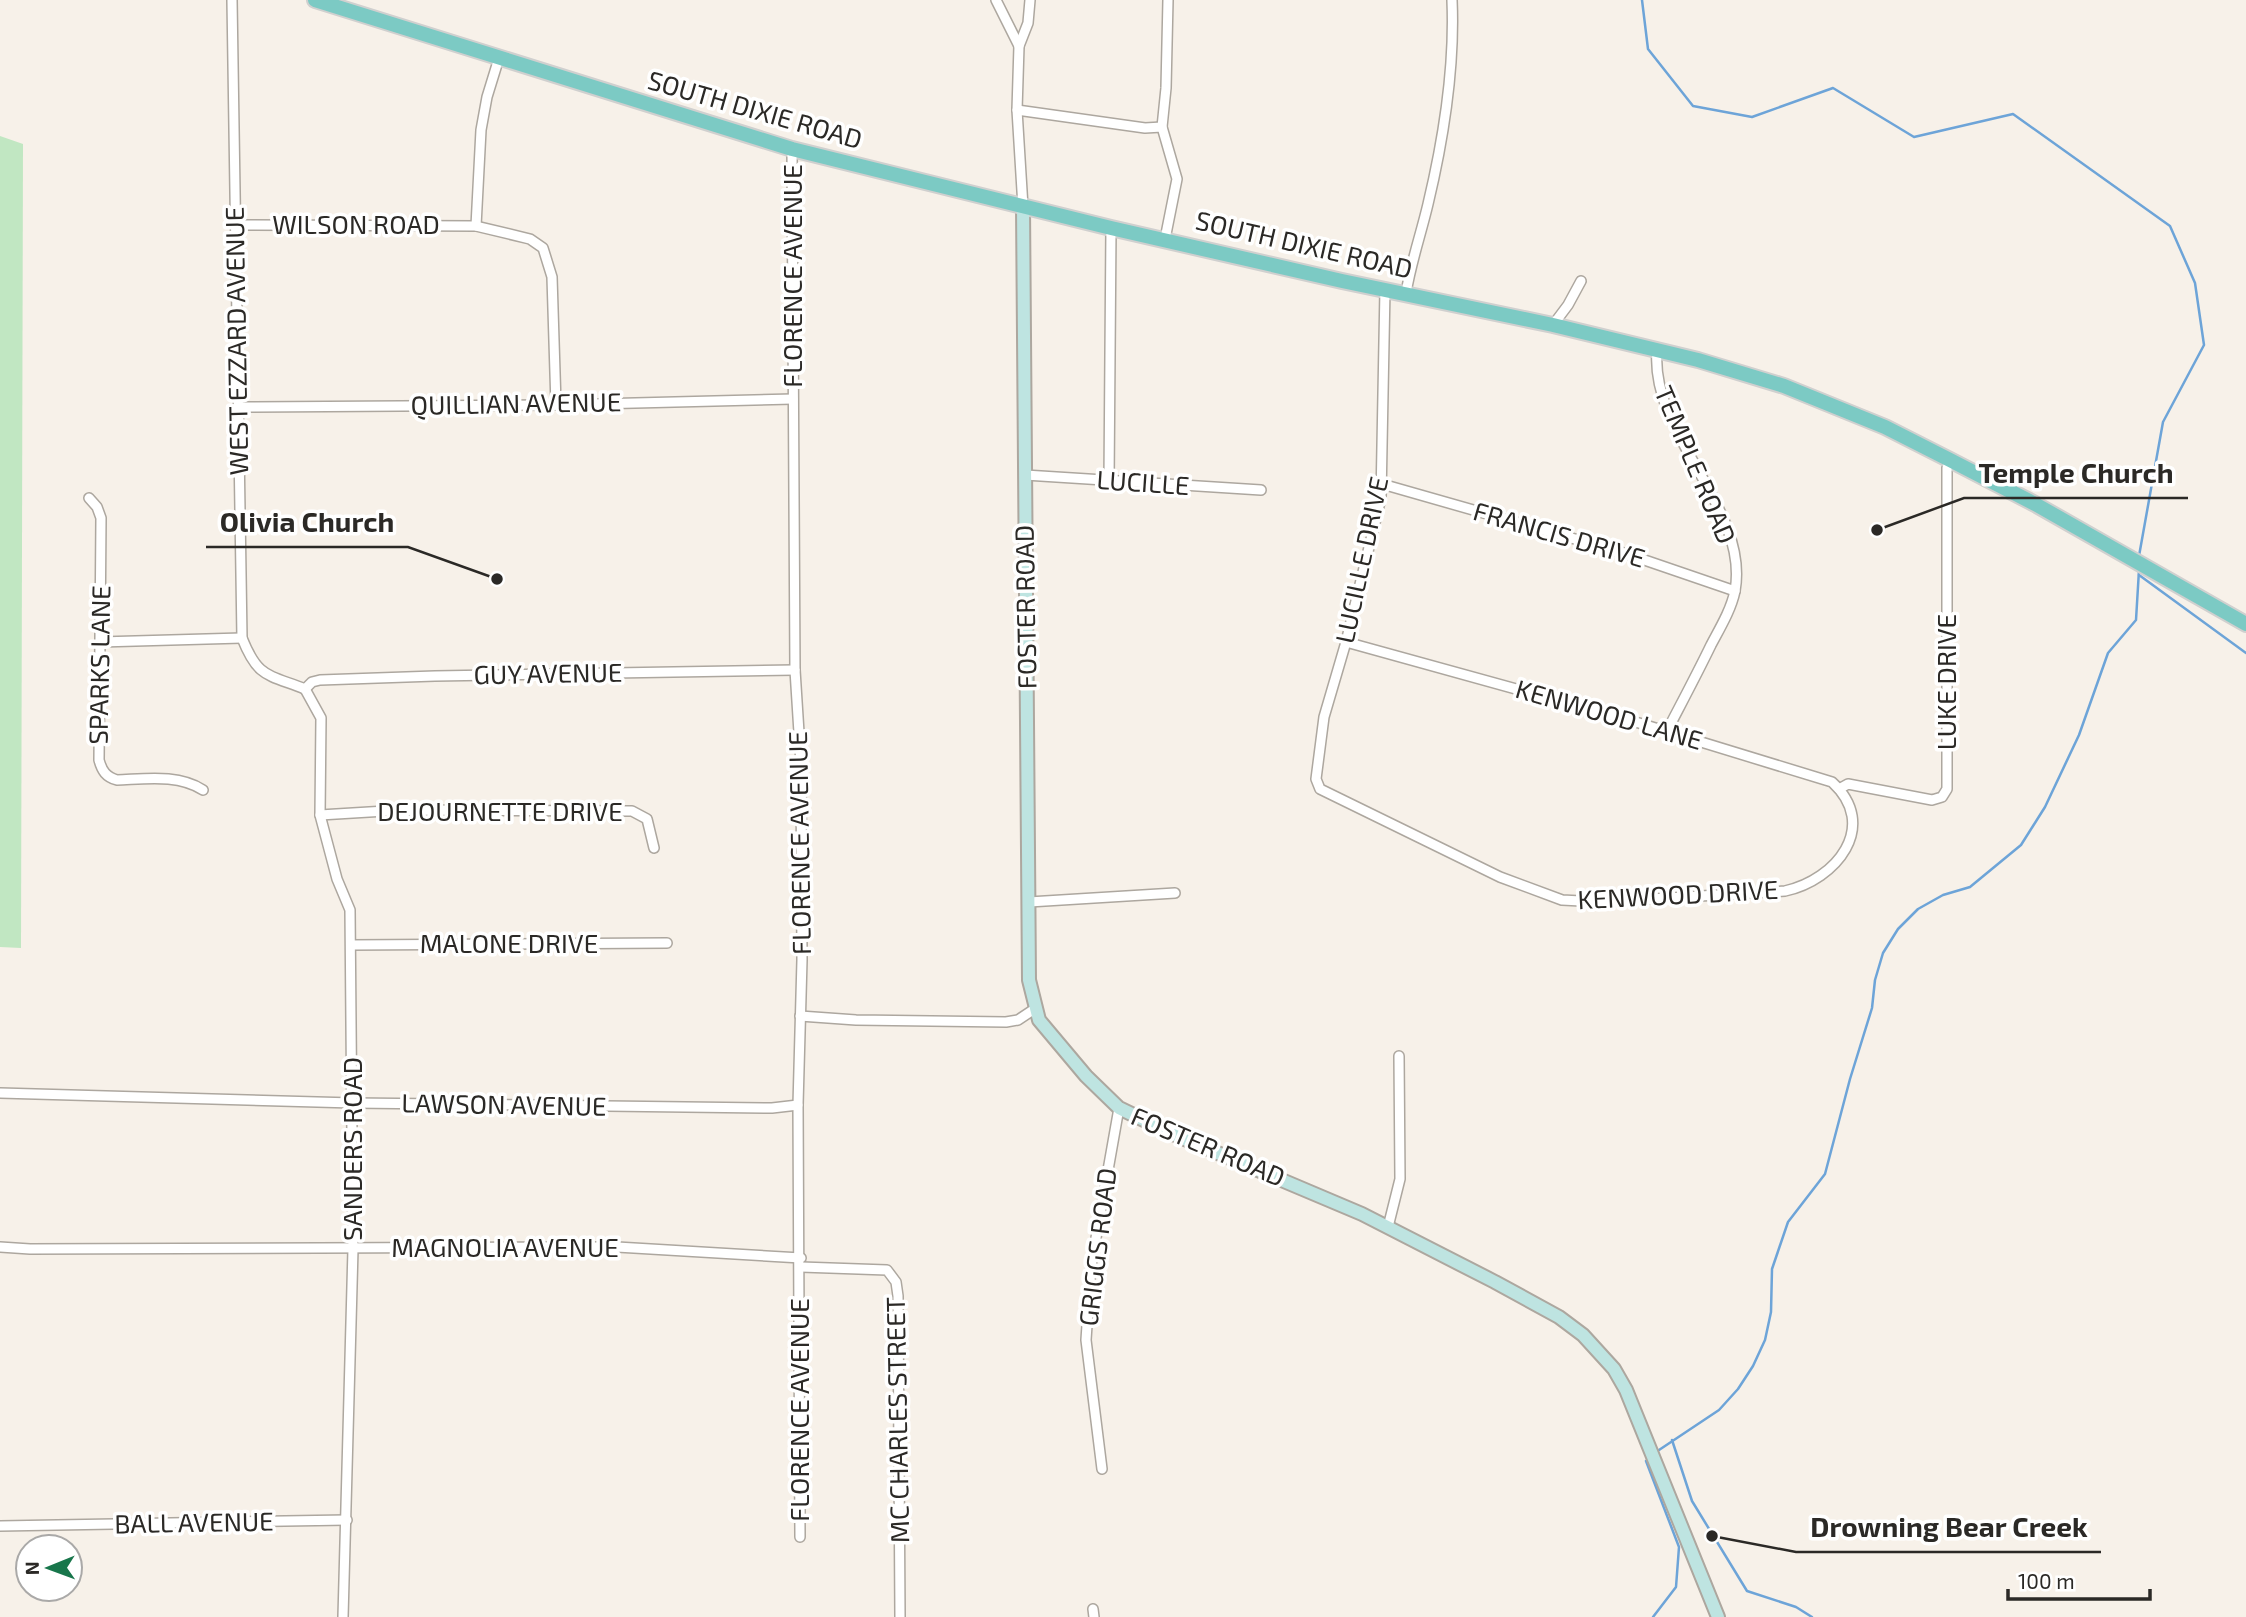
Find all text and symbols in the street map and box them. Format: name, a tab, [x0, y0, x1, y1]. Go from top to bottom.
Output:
street label: SOUTH DIXIE ROAD	[645, 63, 866, 154]
street label: FLORENCE AVENUE	[776, 164, 807, 388]
street label: SOUTH DIXIE ROAD	[1193, 204, 1416, 284]
street label: WEST EZZARD AVENUE	[218, 206, 253, 476]
street label: WILSON ROAD	[272, 208, 440, 239]
street label: TEMPLE ROAD	[1649, 381, 1744, 548]
street label: QUILLIAN AVENUE	[410, 385, 622, 420]
callout: Temple Church	[1964, 449, 2188, 498]
text: Temple Church	[1978, 455, 2174, 489]
street label: LUCILLE	[1096, 463, 1191, 500]
street label: LUCILLE DRIVE	[1328, 474, 1393, 646]
street label: FRANCIS DRIVE	[1470, 494, 1649, 573]
callout: Olivia Church	[206, 498, 408, 547]
text: Olivia Church	[220, 504, 394, 538]
street label: FOSTER ROAD	[1008, 525, 1041, 689]
street label: SPARKS LANE	[82, 585, 115, 745]
street label: LUKE DRIVE	[1930, 614, 1961, 750]
street label: GUY AVENUE	[473, 656, 623, 689]
street label: KENWOOD LANE	[1512, 672, 1706, 755]
street label: FLORENCE AVENUE	[781, 731, 816, 955]
street label: DEJOURNETTE DRIVE	[377, 795, 623, 826]
street label: KENWOOD DRIVE	[1577, 873, 1779, 914]
street label: MALONE DRIVE	[420, 927, 598, 958]
street label: SANDERS ROAD	[336, 1057, 367, 1241]
street label: LAWSON AVENUE	[401, 1086, 607, 1121]
street label: FOSTER ROAD	[1127, 1099, 1290, 1192]
street label: GRIGGS ROAD	[1071, 1166, 1122, 1328]
street label: MAGNOLIA AVENUE	[391, 1231, 619, 1262]
street label: MC CHARLES STREET	[879, 1297, 914, 1543]
street label: FLORENCE AVENUE	[783, 1298, 814, 1522]
callout: Drowning Bear Creek	[1796, 1503, 2101, 1552]
street label: BALL AVENUE	[114, 1505, 274, 1538]
text: Drowning Bear Creek	[1810, 1509, 2088, 1543]
north arrow	[14, 1533, 84, 1603]
scale bar	[2008, 1558, 2150, 1602]
text: N	[20, 1561, 43, 1575]
text: 100 m	[2018, 1568, 2075, 1593]

